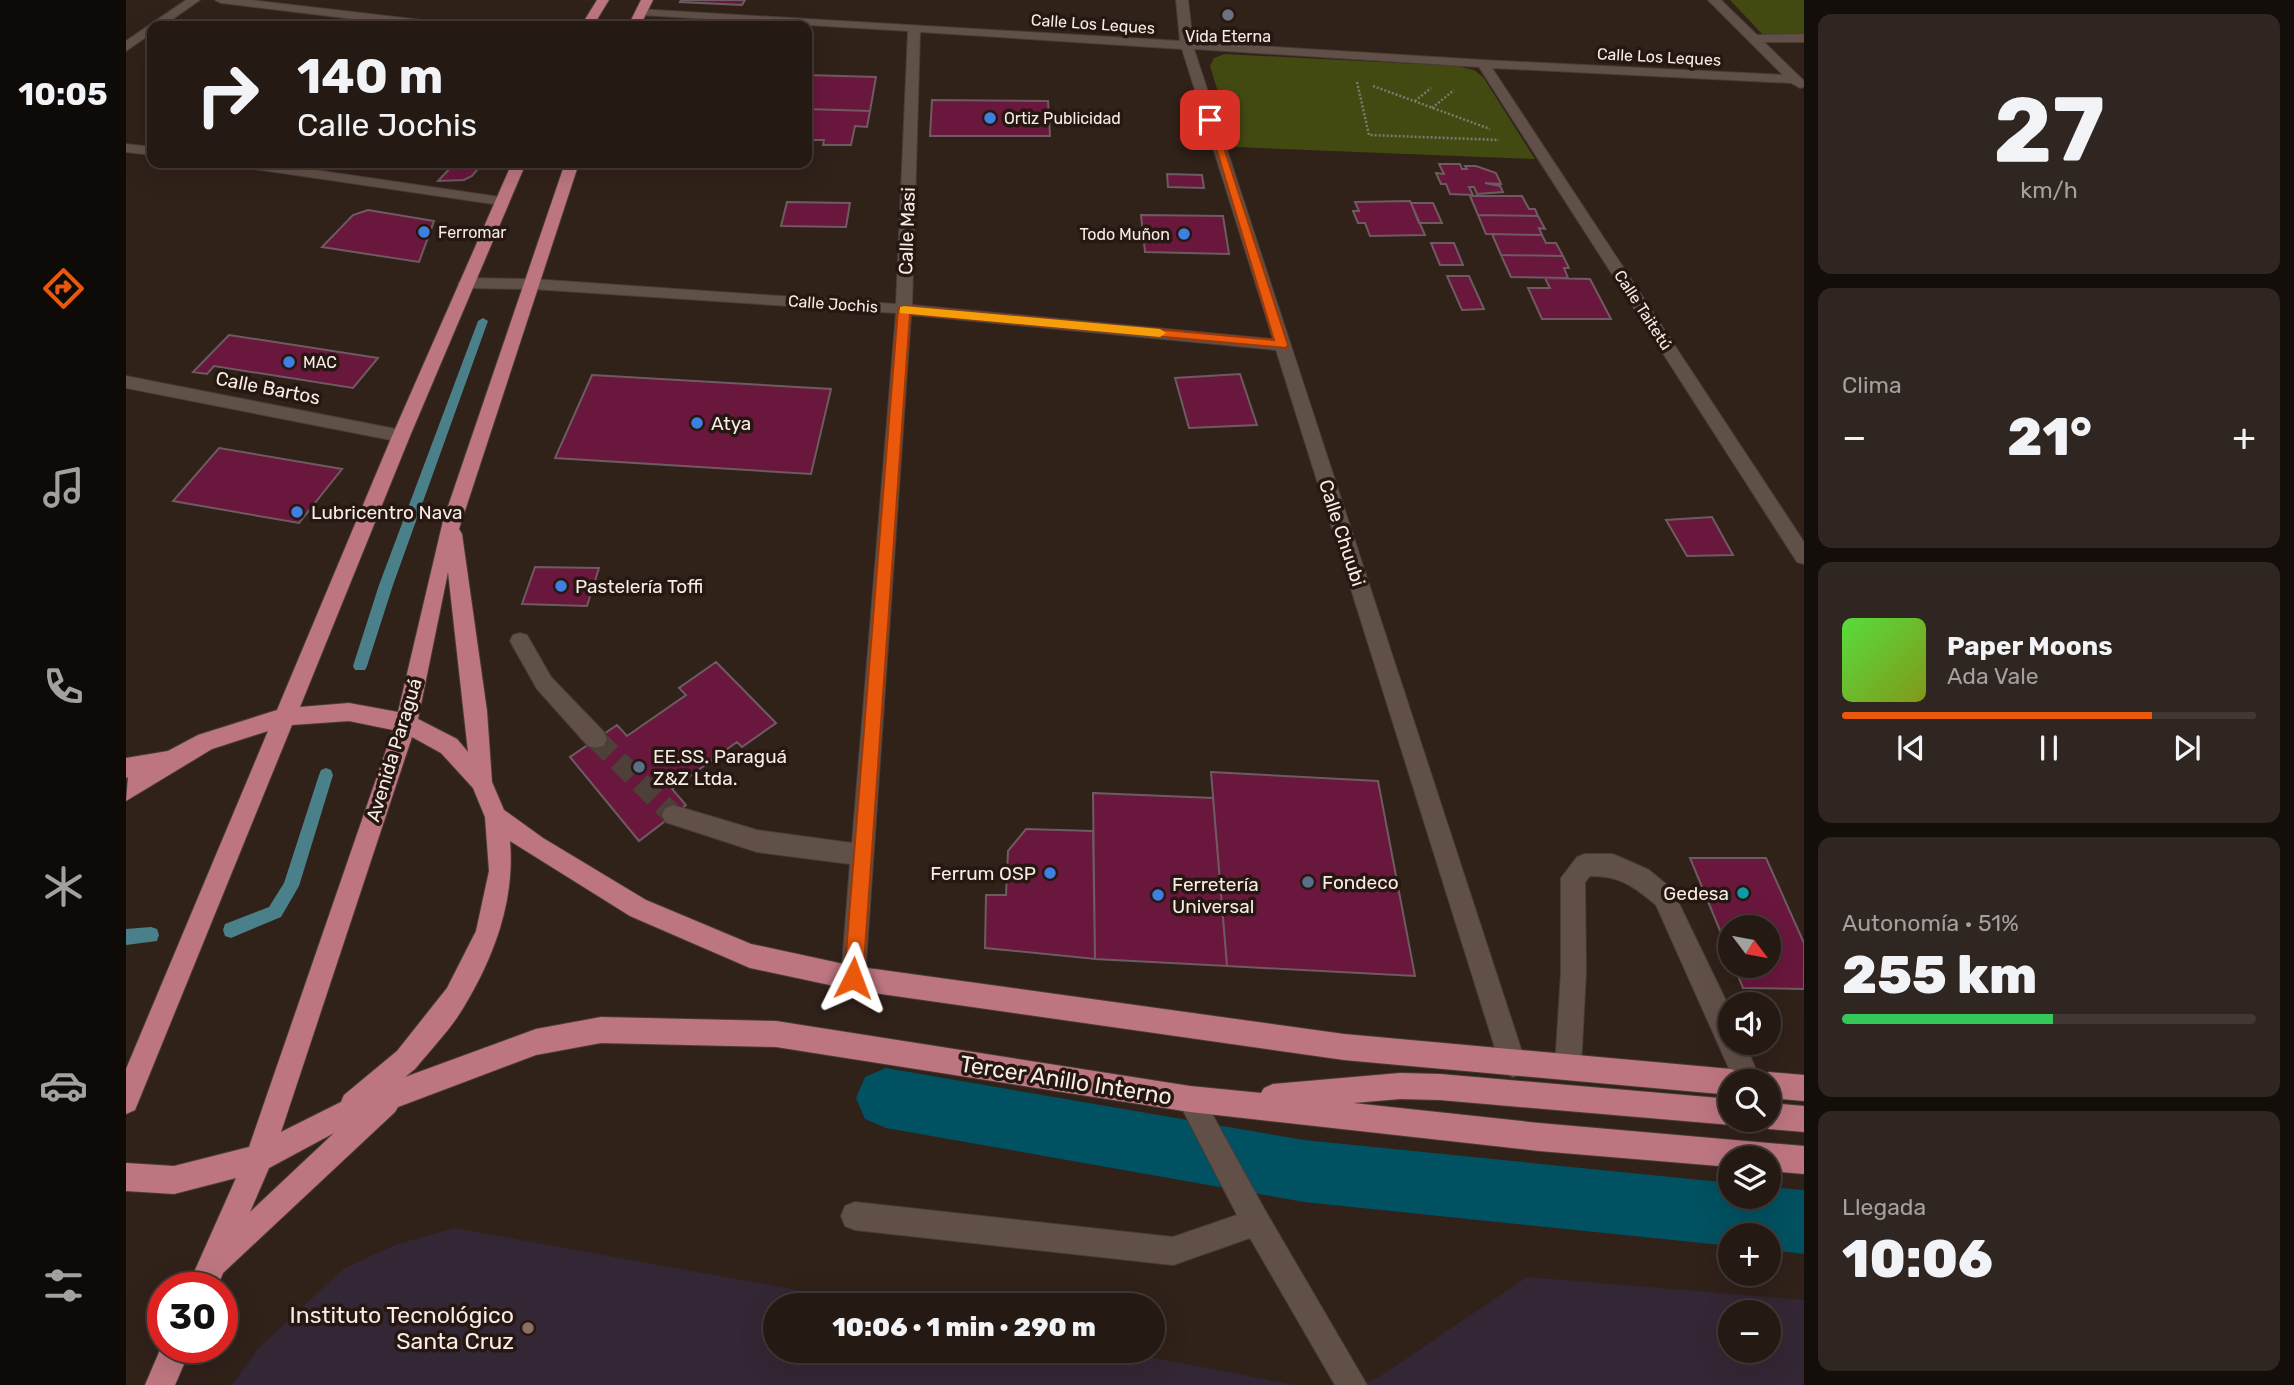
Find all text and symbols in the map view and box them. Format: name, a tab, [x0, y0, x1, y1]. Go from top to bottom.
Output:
marker: Vida Eterna	[1220, 7, 1236, 23]
street label: Calle Los Leques	[1030, 10, 1156, 38]
place label: Vida Eterna	[1185, 27, 1271, 46]
street label: Calle Los Leques	[1596, 44, 1722, 70]
text: 140 m	[297, 47, 443, 105]
icon: right	[182, 49, 273, 140]
text: 10:05	[18, 75, 108, 113]
text: 27	[1993, 76, 2105, 184]
pin	[1180, 90, 1240, 150]
icon: arrive	[1191, 101, 1229, 139]
text: Calle Jochis	[297, 106, 477, 144]
place label: Ortiz Publicidad	[1004, 109, 1121, 128]
marker: Ortiz Publicidad	[982, 110, 998, 126]
text: km/h	[2020, 176, 2078, 204]
street label: Calle Masi	[894, 187, 920, 275]
place label: Ferromar	[438, 223, 506, 242]
marker: Ferromar	[416, 224, 432, 240]
place label: Todo Muñon	[1080, 225, 1170, 244]
marker: Todo Muñon	[1176, 226, 1192, 242]
icon: directions	[39, 264, 88, 313]
street label: Calle Taitetú	[1610, 267, 1676, 353]
street label: Calle Jochis	[787, 291, 879, 317]
place label: MAC	[303, 353, 337, 372]
marker: MAC	[281, 354, 297, 370]
street label: Calle Bartos	[214, 367, 322, 409]
text: Clima	[1842, 371, 1902, 399]
text: 21°	[2007, 406, 2092, 468]
place label: Atya	[711, 412, 751, 435]
text: −	[1842, 414, 1867, 460]
text: +	[2232, 414, 2256, 460]
marker: Atya	[689, 415, 705, 431]
icon: music	[39, 463, 88, 512]
street label: Calle Chuubi	[1314, 477, 1370, 589]
place label: Lubricentro Nava	[311, 501, 463, 524]
marker: Lubricentro Nava	[289, 504, 305, 520]
place label: Pastelería Toffi	[575, 575, 703, 598]
marker: Pastelería Toffi	[553, 578, 569, 594]
text: Paper Moons	[1947, 631, 2113, 662]
icon: phone	[39, 662, 88, 711]
text: Ada Vale	[1947, 662, 2039, 690]
street label: Avenida Paraguá	[361, 675, 427, 825]
icon: previous	[1892, 729, 1930, 767]
icon: pause	[2030, 729, 2068, 767]
icon: next	[2168, 729, 2206, 767]
place label: EE.SS. Paraguá Z&Z Ltda.	[653, 745, 787, 790]
marker: EE.SS. Paraguá Z&Z Ltda.	[631, 759, 647, 775]
icon: climate	[39, 862, 88, 911]
place label: Ferrum OSP	[930, 862, 1036, 885]
marker: Ferrum OSP	[1042, 865, 1058, 881]
place label: Fondeco	[1322, 871, 1399, 894]
place label: Ferretería Universal	[1172, 873, 1259, 918]
marker: Fondeco	[1300, 874, 1316, 890]
place label: Gedesa	[1663, 882, 1729, 905]
marker: Gedesa	[1735, 885, 1751, 901]
marker: Ferretería Universal	[1150, 887, 1166, 903]
text: Autonomía · 51%	[1842, 909, 2019, 937]
north arrow	[1718, 915, 1782, 978]
map controls	[1718, 915, 1781, 1363]
position arrow	[816, 941, 890, 1015]
text: 255 km	[1842, 944, 2037, 1006]
button: sound	[1718, 992, 1781, 1055]
street label: Tercer Anillo Interno	[958, 1049, 1174, 1111]
icon: car	[39, 1061, 88, 1110]
button: search	[1718, 1069, 1781, 1132]
button: layers	[1718, 1146, 1781, 1209]
text: Llegada	[1842, 1193, 1926, 1221]
button: +	[1718, 1223, 1781, 1286]
text: 10:06	[1842, 1228, 1993, 1290]
icon: filters	[39, 1261, 88, 1310]
speed limit sign: 30	[147, 1272, 238, 1363]
button: −	[1718, 1300, 1781, 1363]
place label: Instituto Tecnológico Santa Cruz	[290, 1301, 514, 1355]
text: 10:06 · 1 min · 290 m	[832, 1312, 1096, 1343]
marker: Instituto Tecnológico Santa Cruz	[520, 1320, 536, 1336]

